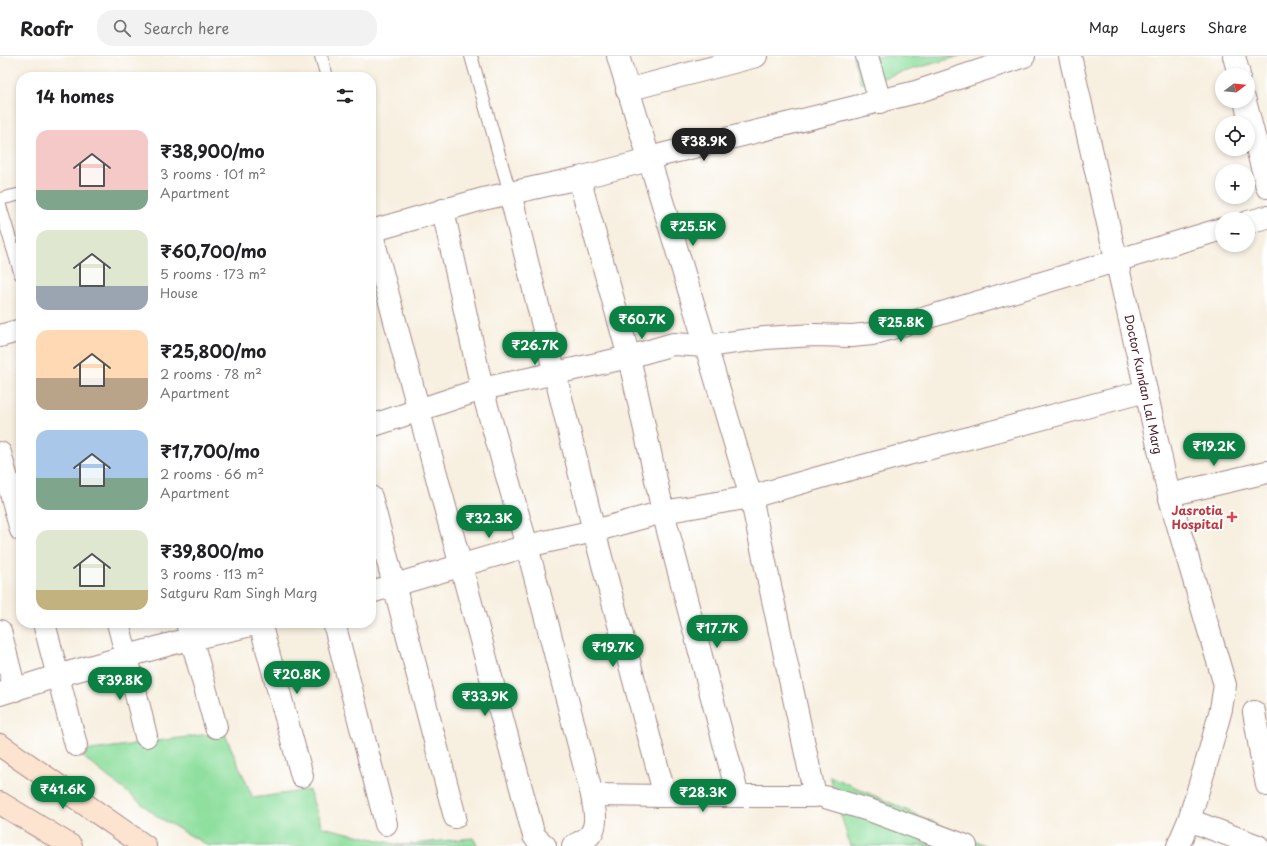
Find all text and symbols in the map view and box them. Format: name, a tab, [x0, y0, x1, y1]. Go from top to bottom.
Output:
search box	[97, 10, 377, 46]
text: Roofr	[20, 14, 73, 42]
text: Search here	[143, 16, 229, 39]
icon: search	[111, 17, 133, 39]
text: Map	[1089, 17, 1119, 38]
text: Layers	[1141, 17, 1186, 38]
text: Share	[1208, 17, 1247, 38]
north arrow	[1215, 68, 1255, 108]
map controls	[1215, 68, 1255, 252]
text: 14 homes	[36, 83, 114, 109]
icon: filters	[334, 85, 356, 107]
button: locate	[1215, 116, 1255, 156]
pin: ₹38.9K	[671, 128, 737, 162]
text: ₹38.9K	[681, 131, 727, 150]
text: ₹38,900/mo	[160, 138, 264, 164]
icon: home	[68, 146, 116, 194]
text: 3 rooms · 101 m²	[160, 164, 266, 183]
button: +	[1215, 164, 1255, 204]
text: Apartment	[160, 183, 229, 202]
button: −	[1215, 212, 1255, 252]
pin: ₹25.5K	[660, 213, 726, 247]
text: ₹25.5K	[670, 216, 716, 235]
text: ₹60,700/mo	[160, 238, 267, 264]
icon: home	[68, 246, 116, 294]
text: 5 rooms · 173 m²	[160, 264, 266, 283]
text: House	[160, 283, 198, 302]
pin: ₹60.7K	[609, 306, 675, 340]
text: ₹60.7K	[618, 309, 666, 328]
pin: ₹25.8K	[868, 309, 934, 343]
text: ₹25.8K	[878, 312, 924, 331]
street label: Doctor Kundan Lal Marg	[1120, 312, 1168, 456]
pin: ₹26.7K	[502, 332, 568, 366]
text: ₹26.7K	[511, 335, 559, 354]
text: ₹25,800/mo	[160, 338, 266, 364]
icon: home	[68, 346, 116, 394]
text: 2 rooms · 78 m²	[160, 364, 262, 383]
text: Apartment	[160, 383, 229, 402]
pin: ₹19.2K	[1181, 433, 1247, 467]
text: ₹19.2K	[1192, 436, 1236, 455]
text: ₹17,700/mo	[160, 438, 260, 464]
icon: home	[68, 446, 116, 494]
text: 2 rooms · 66 m²	[160, 464, 264, 483]
text: Apartment	[160, 483, 229, 502]
place label: Jasrotia Hospital	[1172, 501, 1224, 533]
pin: ₹32.3K	[456, 505, 522, 539]
text: ₹32.3K	[465, 508, 513, 527]
marker: Jasrotia Hospital	[1226, 511, 1238, 523]
text: ₹39,800/mo	[160, 538, 264, 564]
icon: home	[68, 546, 116, 594]
text: 3 rooms · 113 m²	[160, 564, 264, 583]
text: Satguru Ram Singh Marg	[160, 583, 317, 602]
pin: ₹17.7K	[684, 615, 750, 649]
text: ₹17.7K	[696, 618, 738, 637]
pin: ₹19.7K	[580, 634, 646, 668]
text: ₹19.7K	[592, 637, 634, 656]
pin: ₹20.8K	[264, 661, 330, 695]
text: ₹20.8K	[273, 664, 321, 683]
pin: ₹39.8K	[87, 667, 153, 701]
text: ₹39.8K	[97, 670, 143, 689]
pin: ₹33.9K	[452, 683, 518, 717]
text: ₹33.9K	[462, 686, 508, 705]
pin: ₹41.6K	[30, 776, 96, 810]
text: ₹41.6K	[40, 779, 86, 798]
pin: ₹28.3K	[670, 779, 736, 813]
text: ₹28.3K	[679, 782, 727, 801]

